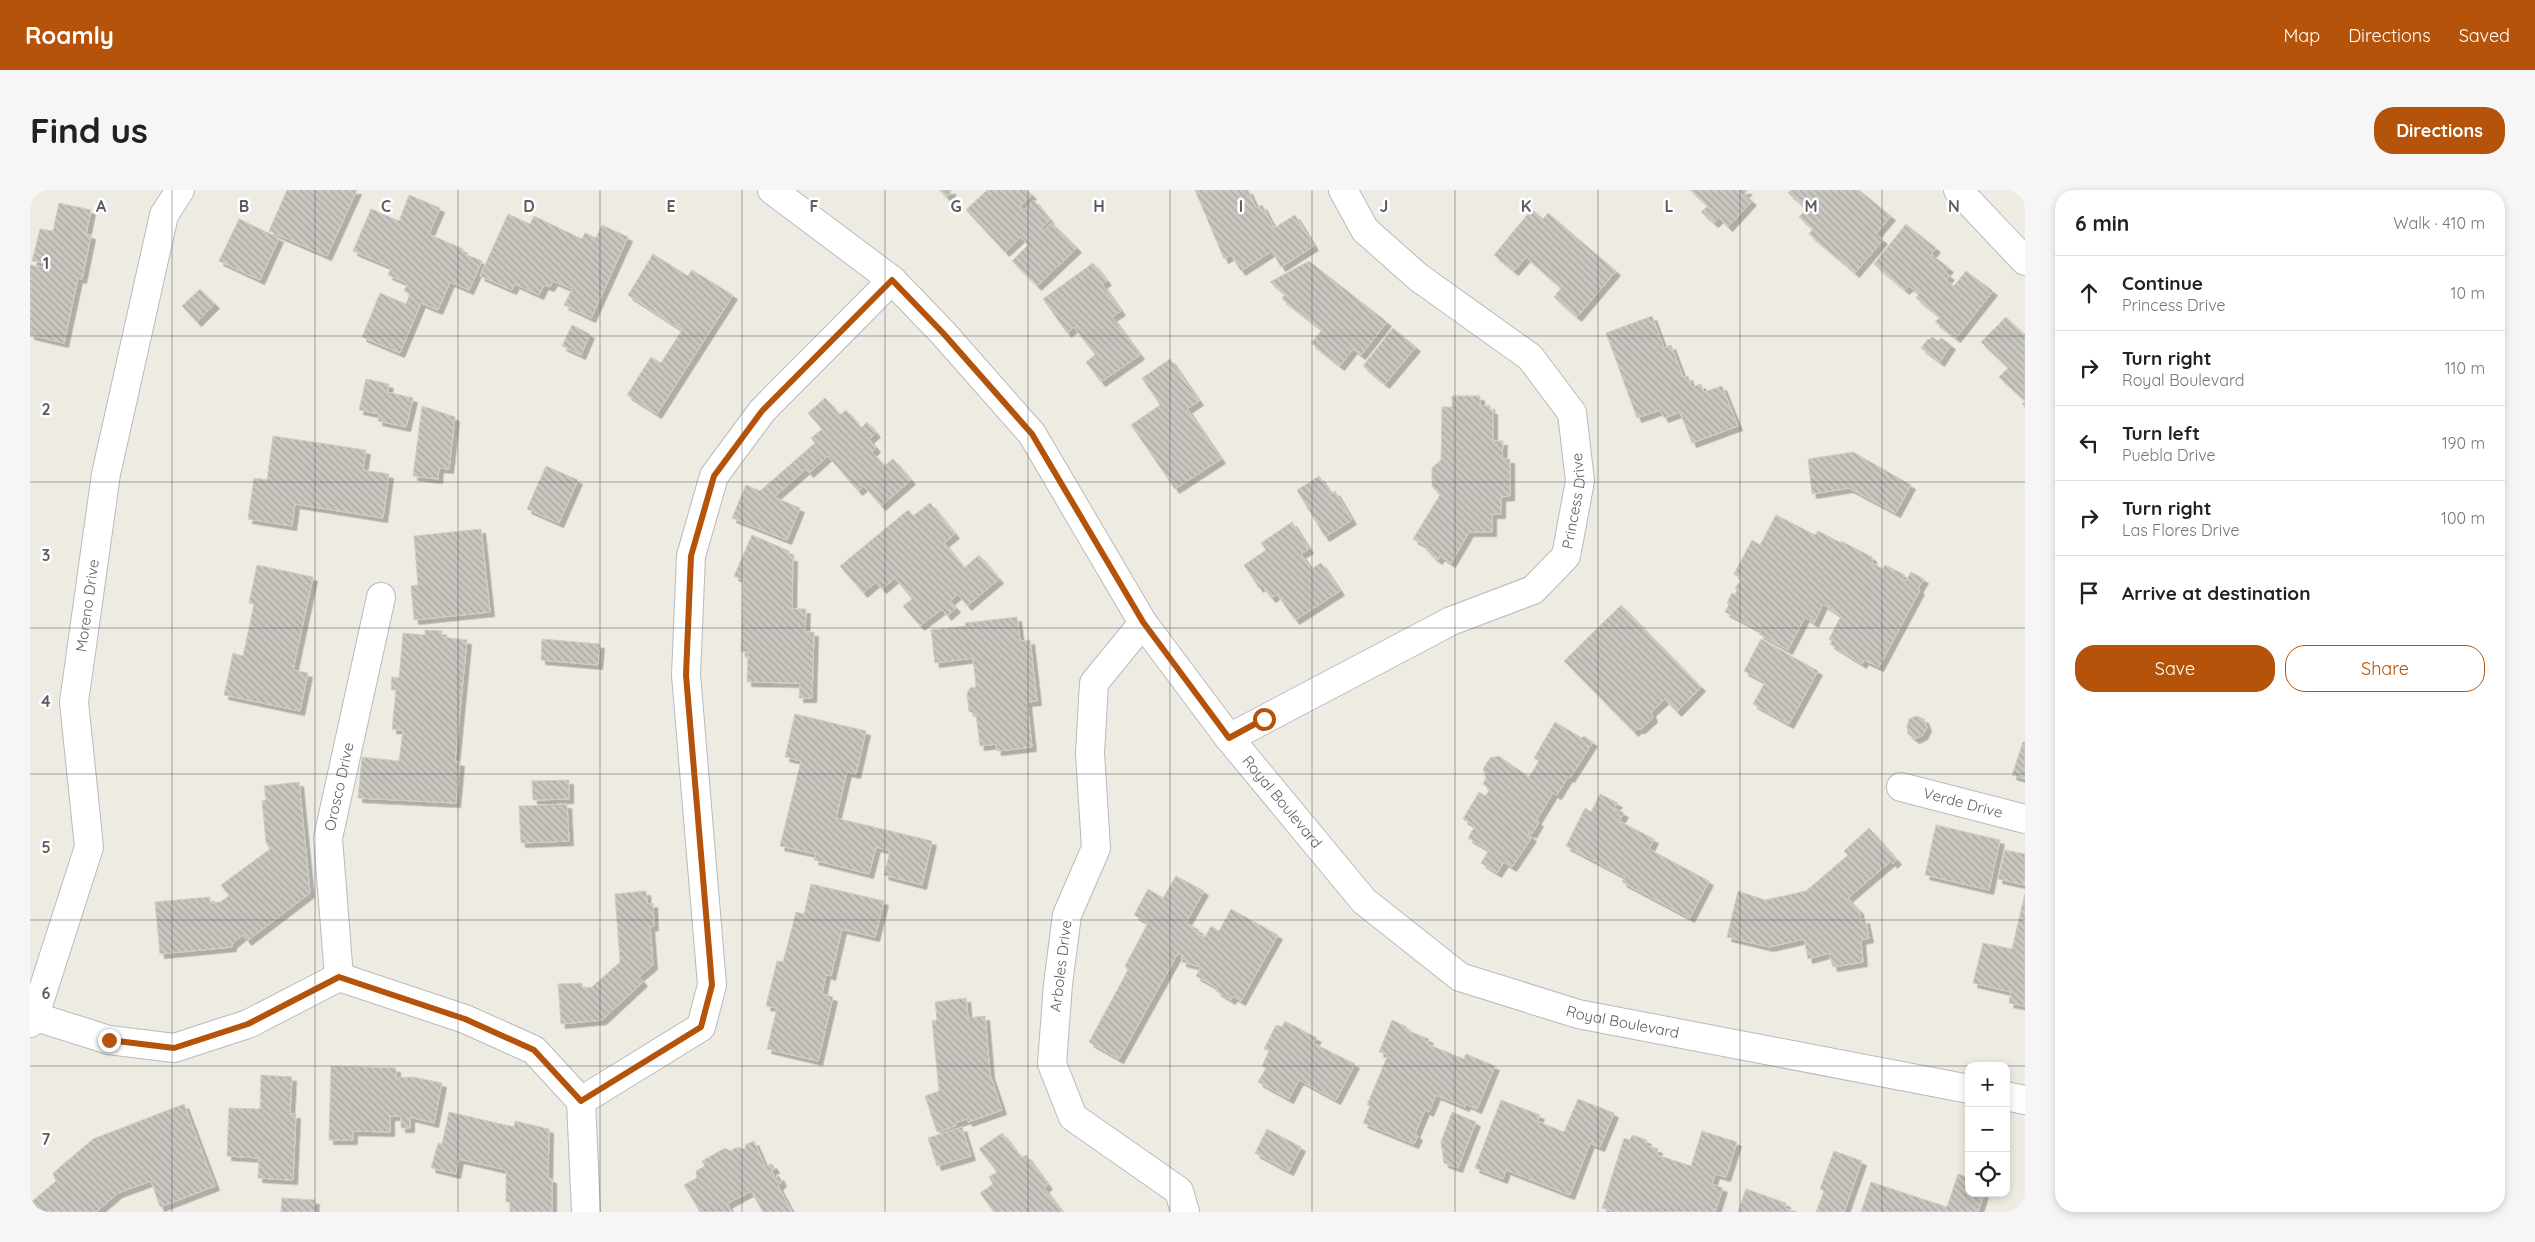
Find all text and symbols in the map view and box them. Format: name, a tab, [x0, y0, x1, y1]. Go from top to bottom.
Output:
text: Roamly	[25, 20, 114, 50]
text: Map	[2283, 24, 2320, 47]
text: Directions	[2348, 24, 2431, 47]
text: Saved	[2459, 24, 2510, 47]
button: Directions	[2374, 107, 2505, 154]
text: Find us	[30, 108, 148, 152]
text: A	[96, 196, 107, 216]
text: B	[239, 196, 249, 216]
text: C	[381, 196, 391, 216]
text: D	[523, 196, 535, 216]
text: E	[666, 196, 676, 216]
text: F	[810, 196, 819, 216]
text: G	[950, 196, 962, 216]
text: H	[1093, 196, 1105, 216]
text: I	[1239, 196, 1243, 216]
text: J	[1380, 196, 1388, 216]
text: K	[1521, 196, 1531, 216]
text: L	[1665, 196, 1674, 216]
text: M	[1804, 196, 1818, 216]
text: N	[1948, 196, 1960, 216]
text: 6 min	[2075, 210, 2129, 236]
text: Walk · 410 m	[2393, 213, 2485, 233]
text: 1	[43, 253, 49, 273]
text: Continue	[2122, 271, 2203, 295]
icon: ahead	[2075, 279, 2103, 307]
text: 10 m	[2451, 283, 2485, 303]
text: Princess Drive	[2122, 295, 2226, 315]
text: Turn right	[2122, 346, 2211, 370]
icon: right	[2075, 354, 2103, 382]
text: 110 m	[2445, 358, 2485, 378]
text: Royal Boulevard	[2122, 370, 2244, 390]
text: 2	[41, 399, 51, 419]
text: Turn left	[2122, 421, 2200, 445]
icon: left	[2075, 429, 2103, 457]
text: 190 m	[2442, 433, 2485, 453]
text: Puebla Drive	[2122, 445, 2216, 465]
street label: Princess Drive	[1558, 452, 1589, 550]
text: Turn right	[2122, 496, 2211, 520]
icon: right	[2075, 504, 2103, 532]
text: 100 m	[2441, 508, 2485, 528]
text: Las Flores Drive	[2122, 520, 2240, 540]
text: 3	[42, 545, 50, 565]
street label: Moreno Drive	[71, 558, 103, 653]
icon: arrive	[2075, 579, 2103, 607]
text: Arrive at destination	[2122, 581, 2311, 605]
button: Save	[2075, 645, 2275, 692]
button: Share	[2285, 645, 2485, 692]
text: 4	[41, 691, 51, 711]
route start	[1253, 708, 1276, 731]
street label: Orosco Drive	[320, 740, 358, 833]
street label: Royal Boulevard	[1238, 751, 1326, 852]
street label: Verde Drive	[1921, 783, 2005, 822]
text: 5	[41, 837, 51, 857]
street label: Arboles Drive	[1045, 919, 1076, 1013]
text: 6	[42, 983, 51, 1003]
street label: Royal Boulevard	[1564, 1001, 1681, 1042]
route end	[98, 1029, 121, 1052]
map controls	[1965, 1062, 2010, 1197]
button: +	[1965, 1062, 2010, 1107]
button: −	[1965, 1107, 2010, 1152]
text: 7	[42, 1129, 51, 1149]
button: locate	[1965, 1152, 2010, 1197]

